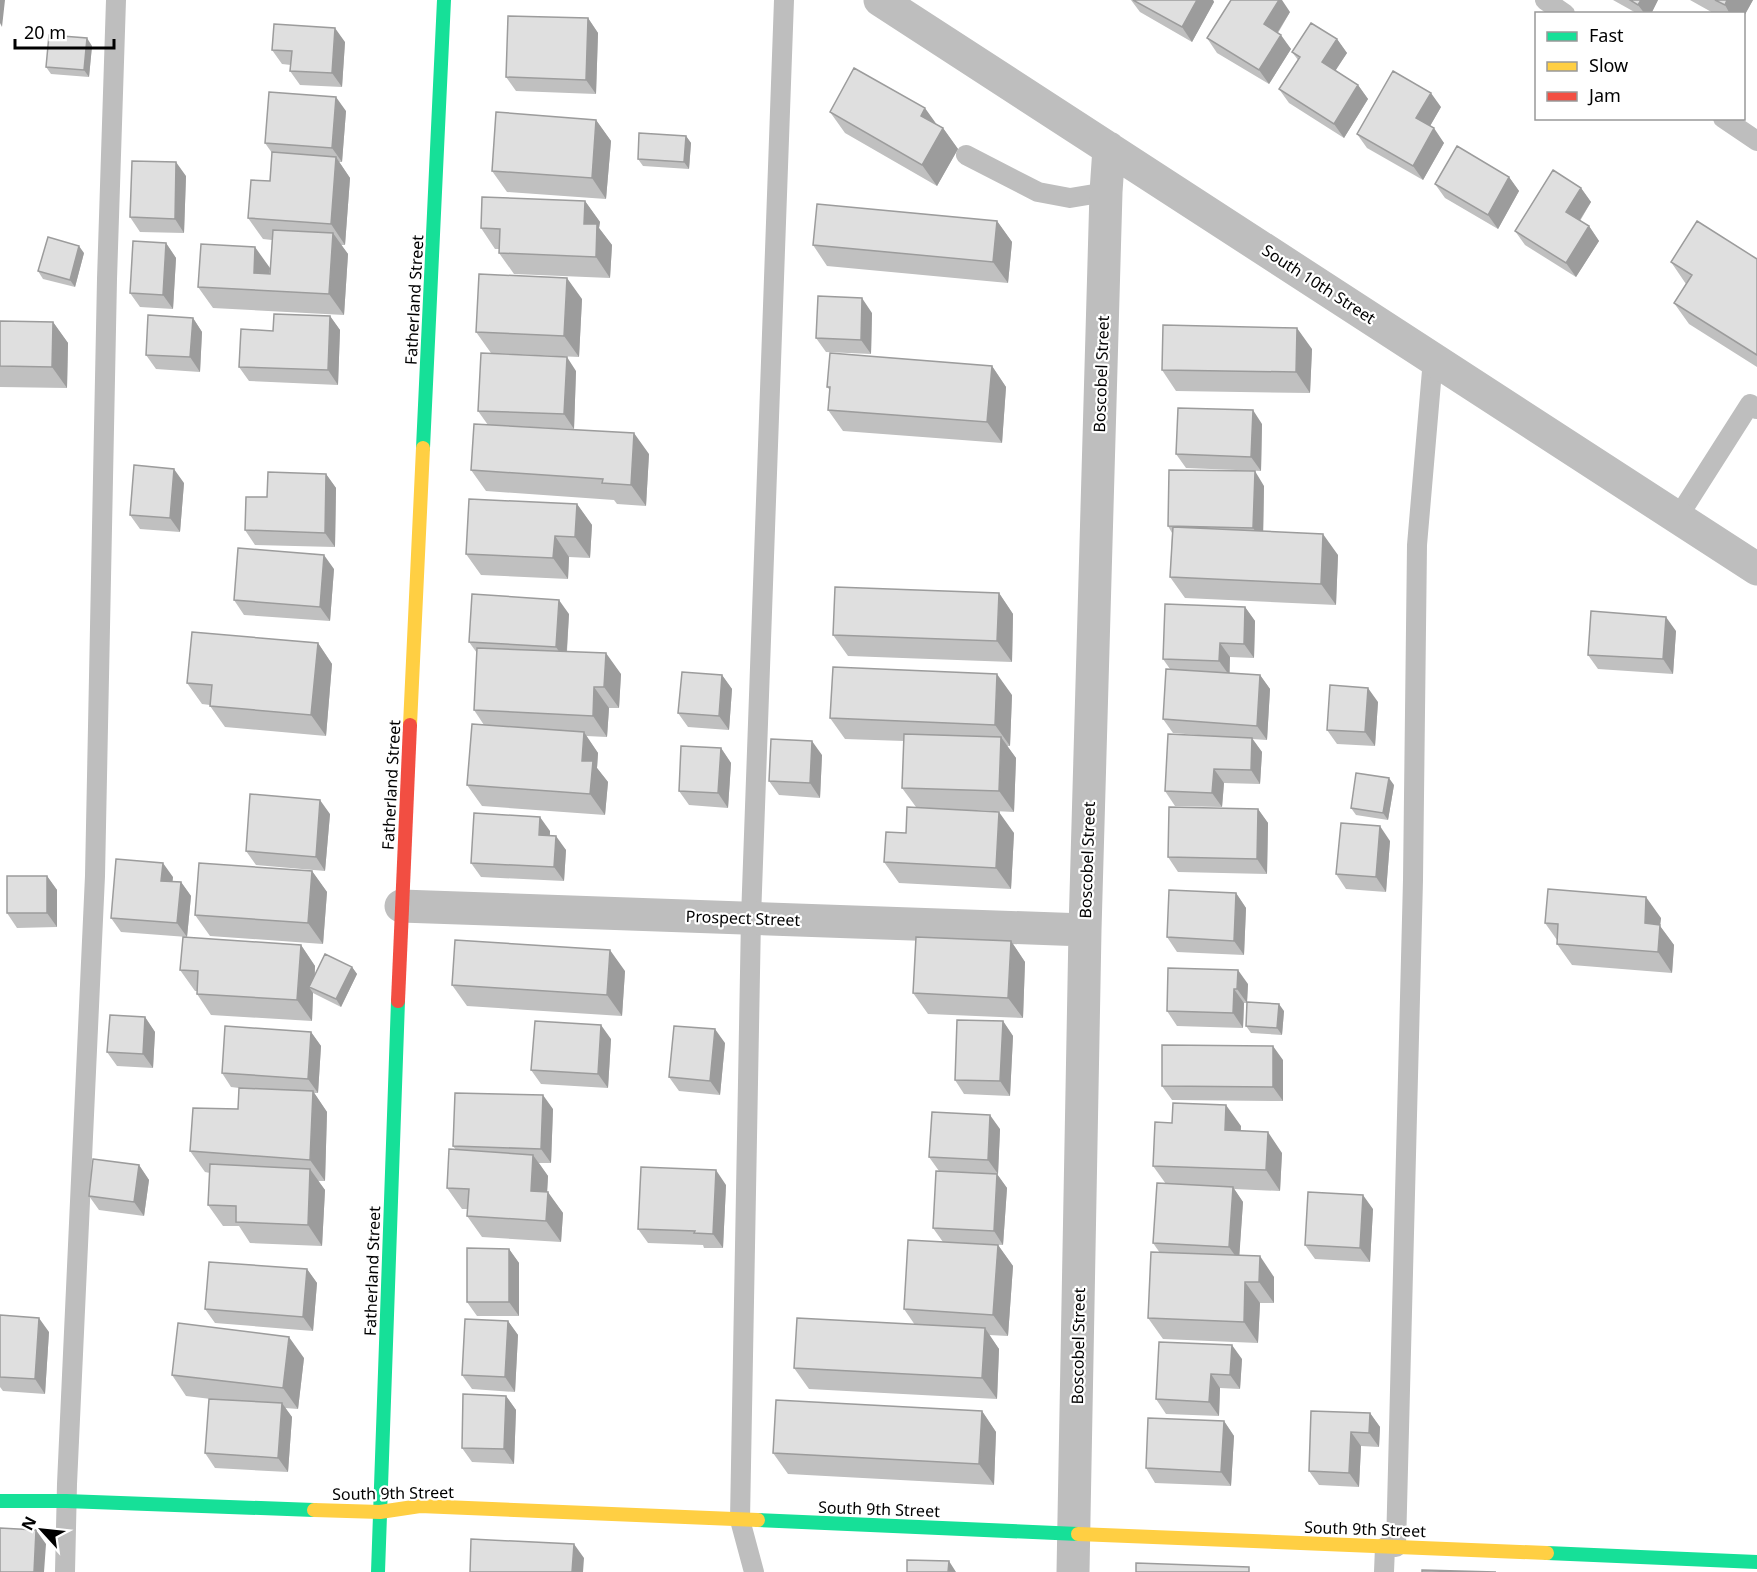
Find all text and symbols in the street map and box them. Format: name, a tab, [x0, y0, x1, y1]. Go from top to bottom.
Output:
scale bar	[15, 12, 114, 50]
legend	[1535, 12, 1745, 120]
text: 20 m	[24, 20, 66, 44]
text: Fast	[1589, 23, 1624, 47]
text: Slow	[1589, 53, 1628, 77]
text: Jam	[1587, 83, 1621, 107]
street label: Fatherland Street	[400, 234, 428, 366]
street label: South 10th Street	[1258, 239, 1380, 329]
street label: Boscobel Street	[1088, 315, 1114, 433]
street label: Fatherland Street	[377, 719, 405, 851]
street label: Boscobel Street	[1074, 801, 1100, 919]
street label: Prospect Street	[685, 905, 801, 931]
street label: Fatherland Street	[359, 1205, 385, 1336]
street label: Boscobel Street	[1066, 1287, 1090, 1405]
street label: South 9th Street	[332, 1481, 454, 1505]
street label: South 9th Street	[818, 1496, 940, 1522]
north arrow	[12, 1500, 72, 1560]
text: N	[16, 1512, 41, 1534]
street label: South 9th Street	[1304, 1516, 1426, 1542]

